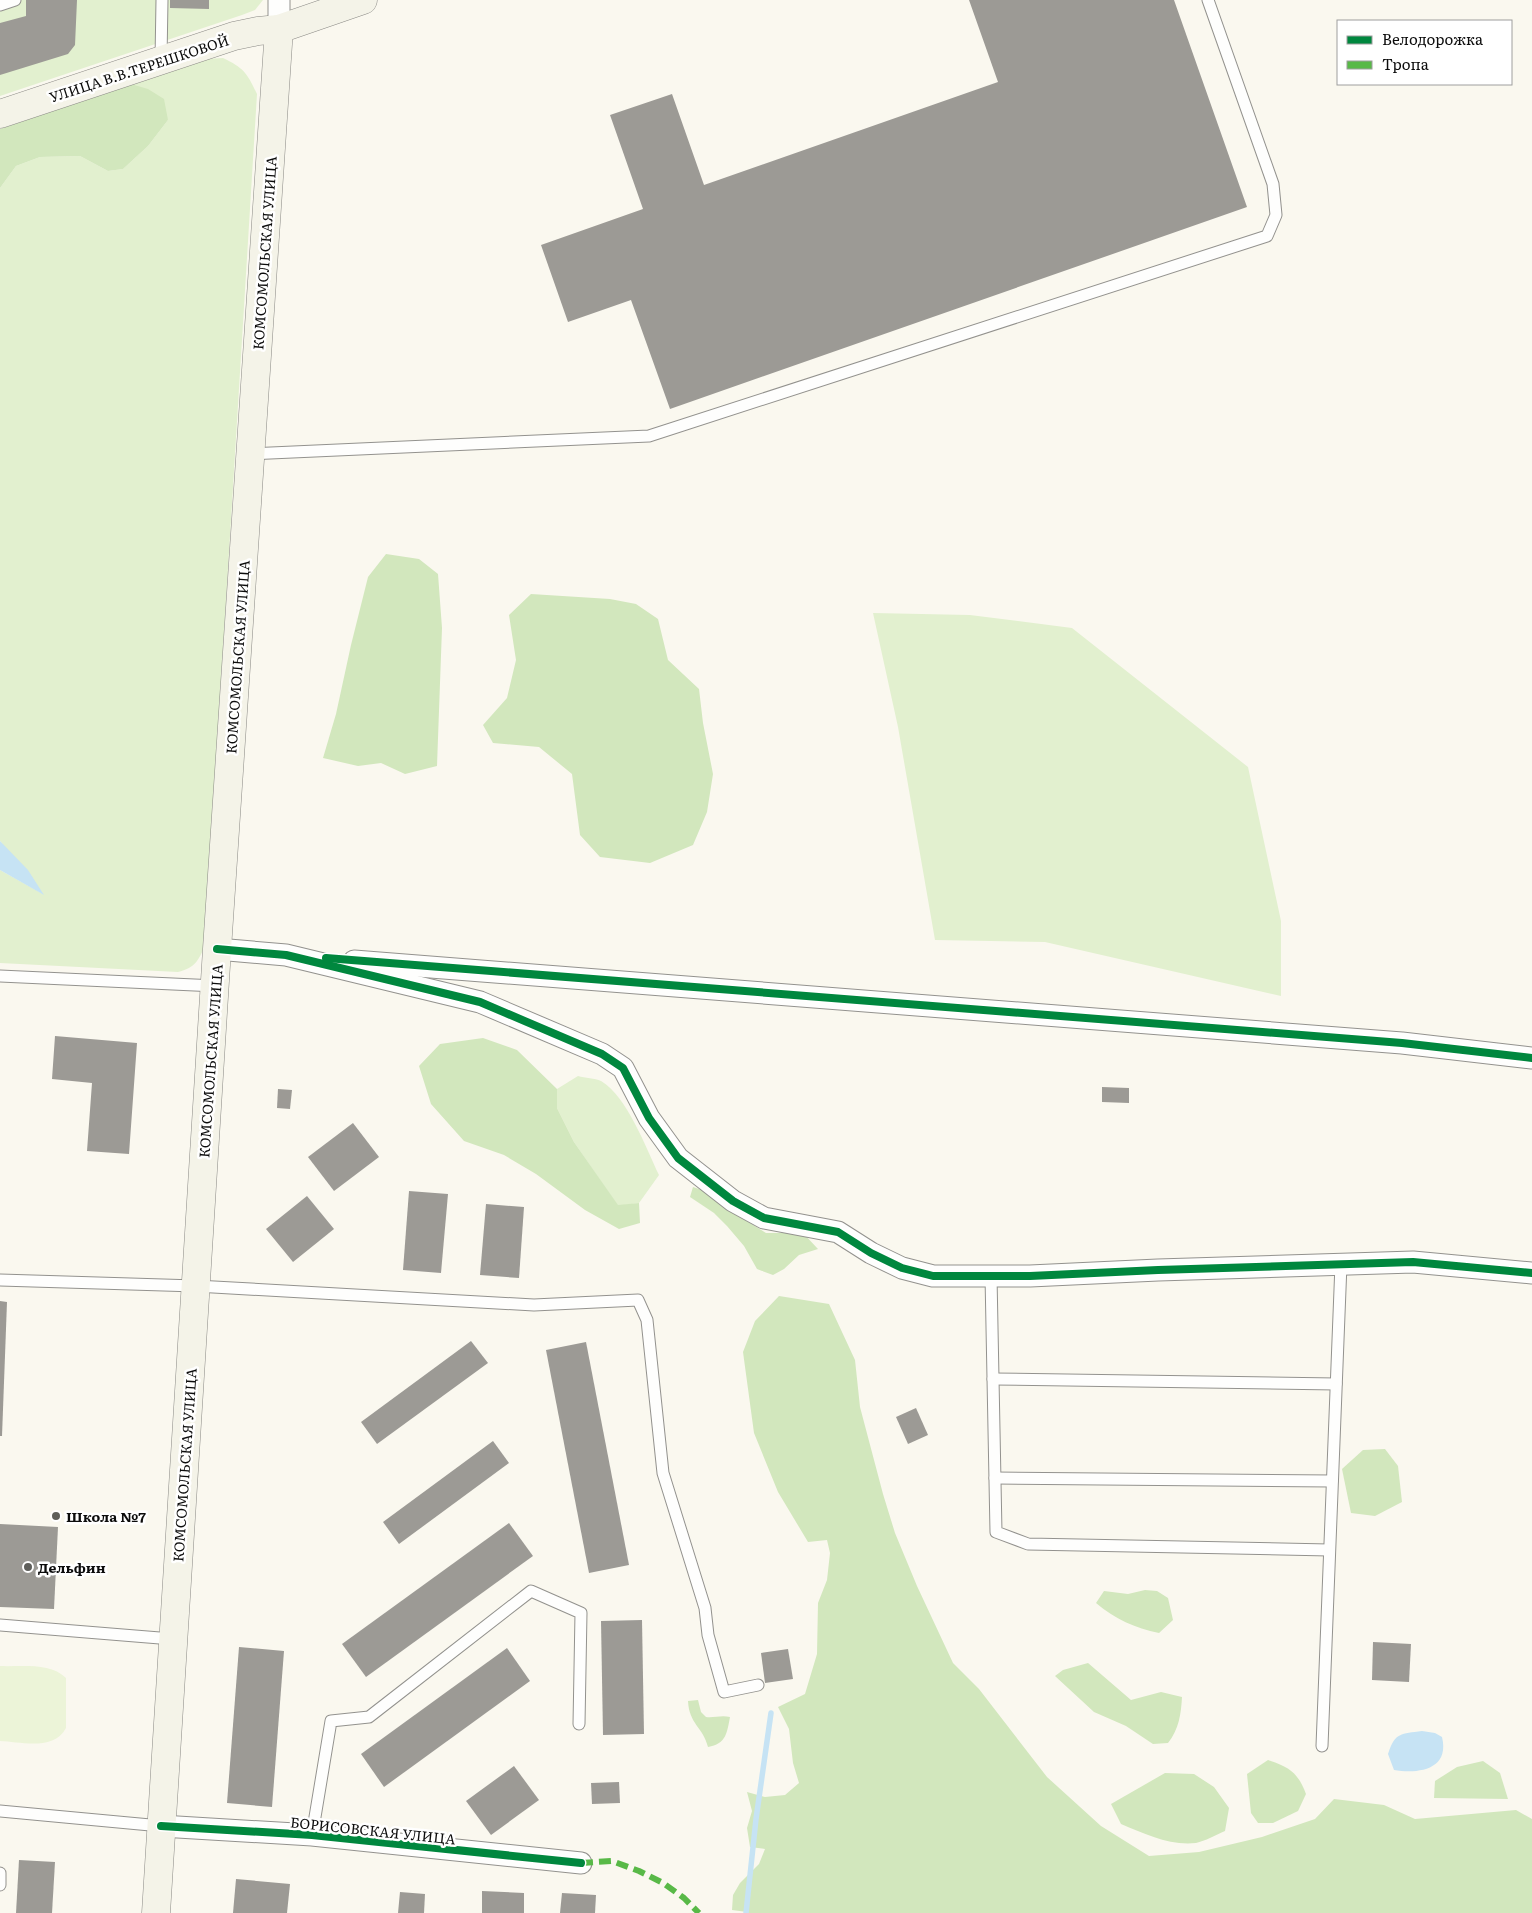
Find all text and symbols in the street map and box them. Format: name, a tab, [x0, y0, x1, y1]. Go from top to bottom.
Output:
legend	[1337, 20, 1512, 85]
text: Велодорожка	[1382, 27, 1484, 50]
street label: УЛИЦА В.В.ТЕРЕШКОВОЙ	[47, 29, 231, 107]
text: Тропа	[1382, 52, 1430, 75]
street label: КОМСОМОЛЬСКАЯ УЛИЦА	[247, 155, 281, 351]
street label: КОМСОМОЛЬСКАЯ УЛИЦА	[220, 559, 254, 755]
street label: КОМСОМОЛЬСКАЯ УЛИЦА	[193, 963, 227, 1159]
street label: КОМСОМОЛЬСКАЯ УЛИЦА	[167, 1367, 201, 1563]
place label: Школа №7	[66, 1506, 146, 1526]
marker: Школа №7	[50, 1510, 62, 1522]
place label: Дельфин	[38, 1557, 106, 1577]
marker: Дельфин	[22, 1561, 34, 1573]
street label: БОРИСОВСКАЯ УЛИЦА	[289, 1811, 457, 1849]

